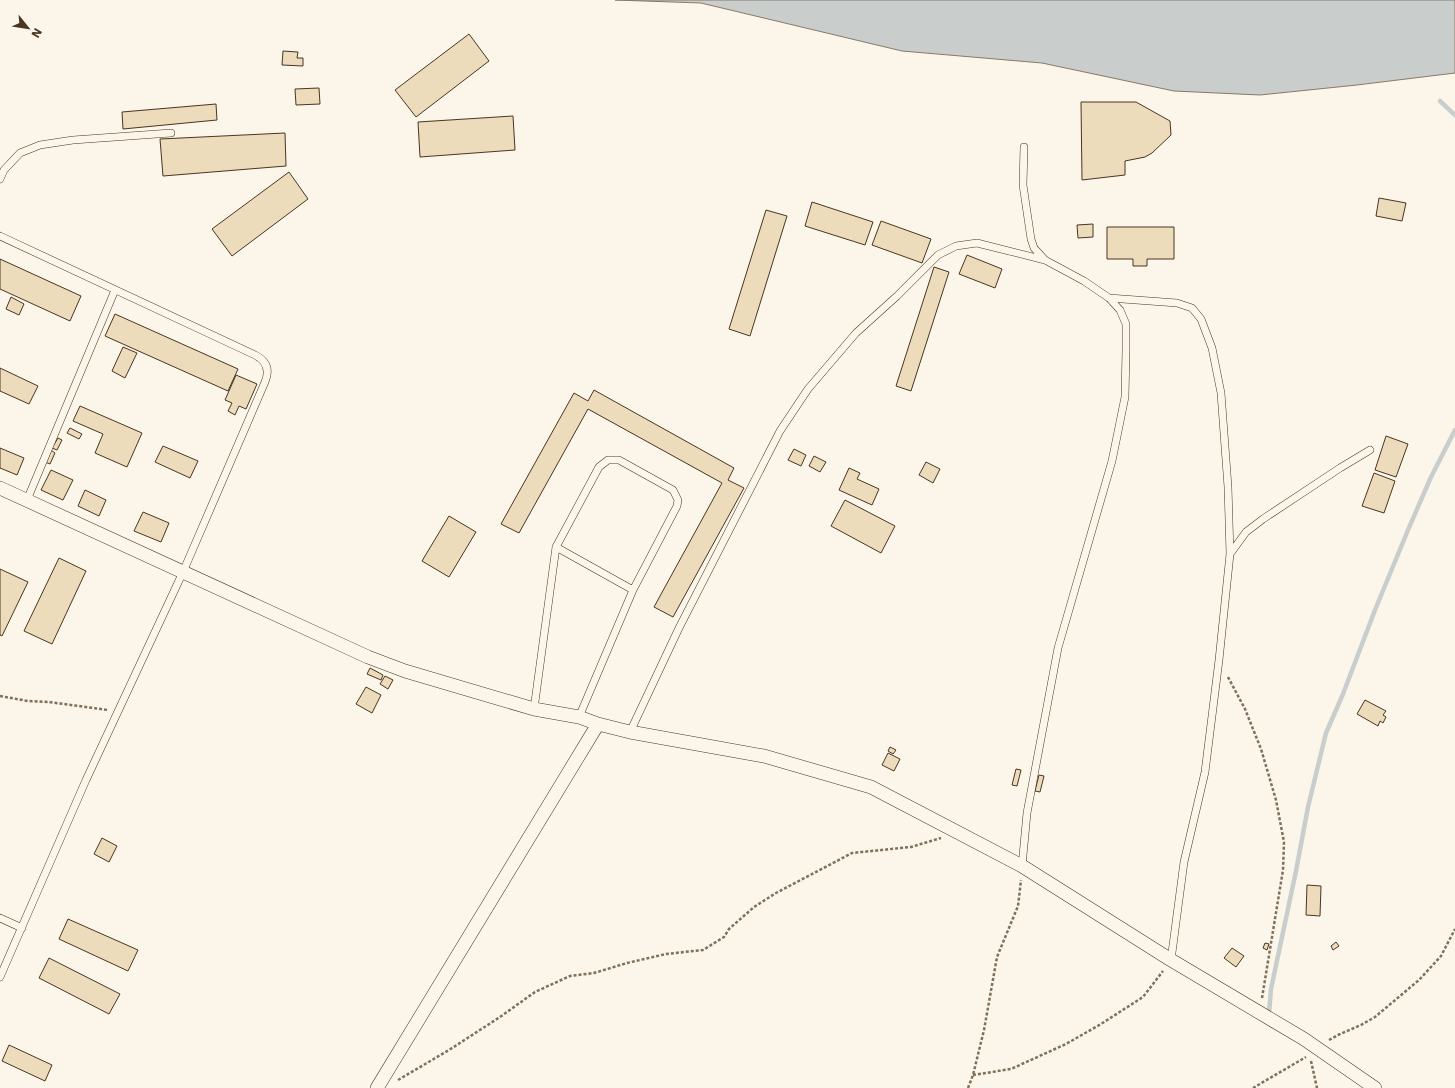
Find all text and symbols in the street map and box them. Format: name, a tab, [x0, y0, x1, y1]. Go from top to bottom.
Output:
north arrow	[8, 8, 48, 48]
text: N	[28, 26, 44, 40]

